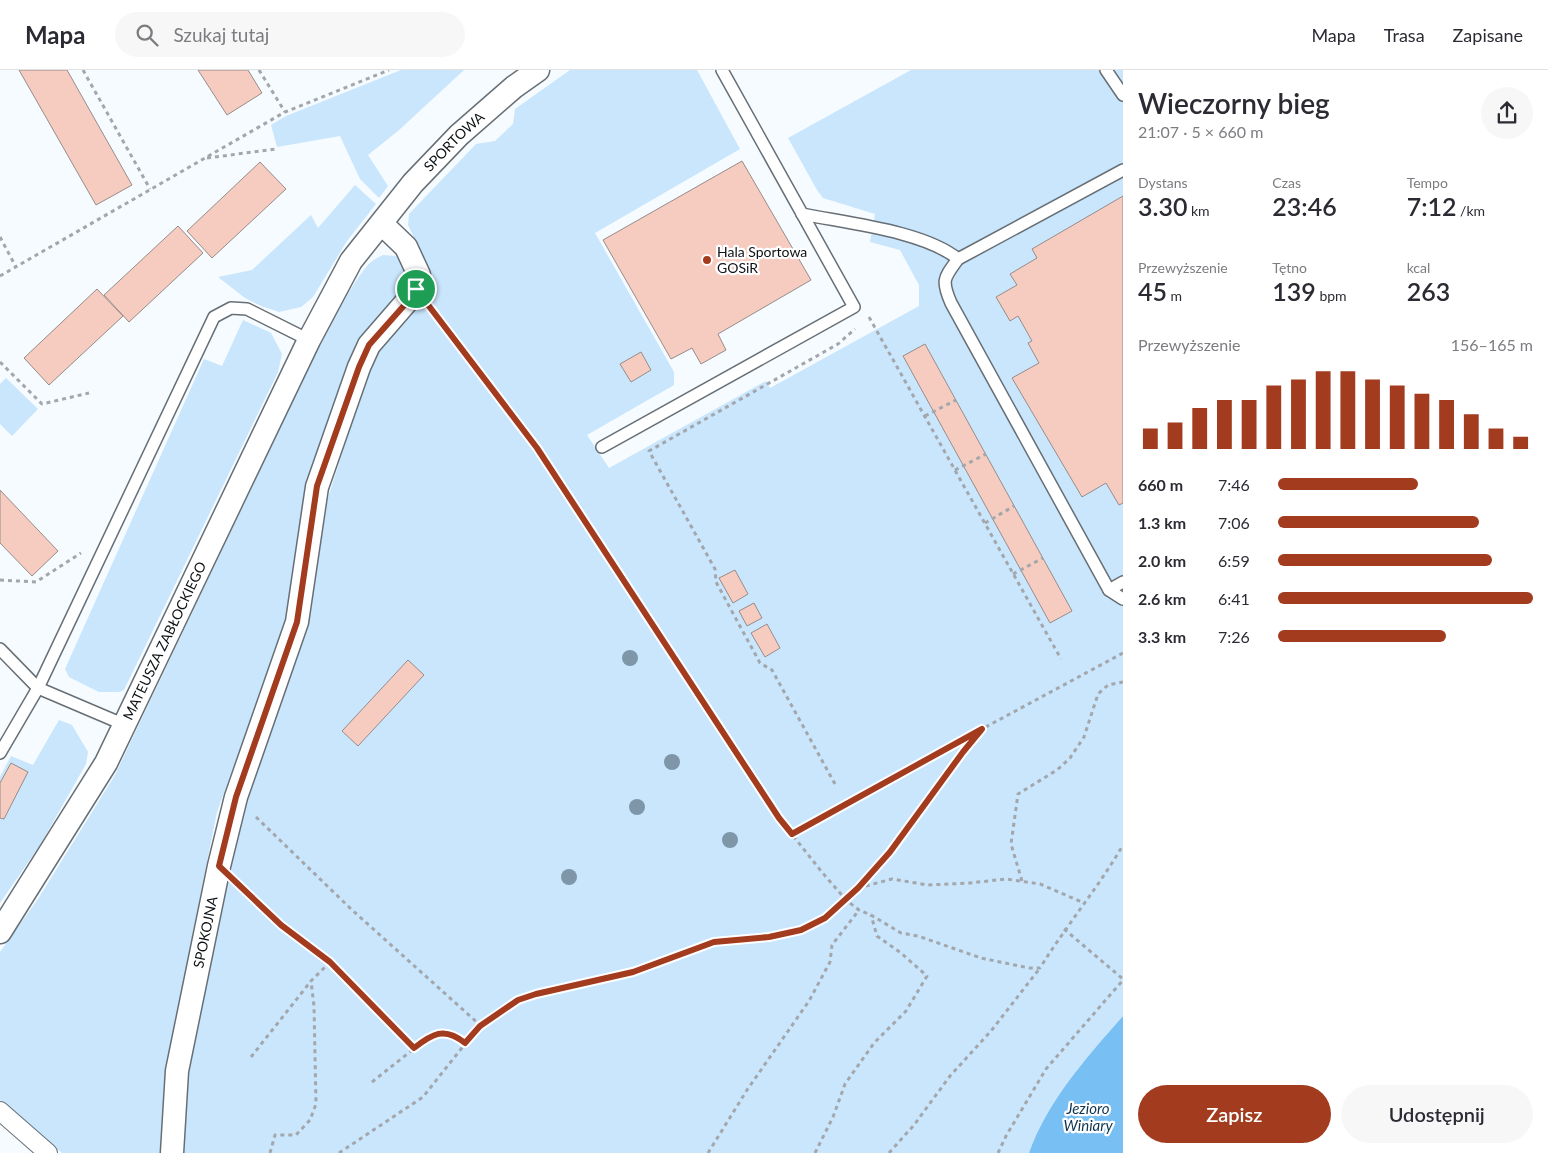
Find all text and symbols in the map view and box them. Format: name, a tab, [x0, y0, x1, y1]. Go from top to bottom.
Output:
search box	[115, 12, 465, 57]
text: Mapa	[25, 20, 85, 49]
icon: search	[133, 21, 161, 49]
text: Szukaj tutaj	[173, 23, 269, 46]
text: Mapa	[1311, 24, 1356, 46]
text: Trasa	[1384, 24, 1425, 46]
text: Zapisane	[1453, 24, 1523, 46]
text: Wieczorny bieg	[1138, 86, 1330, 120]
button: share	[1481, 87, 1533, 139]
street label: SPORTOWA	[420, 108, 488, 175]
text: 21:07 · 5 × 660 m	[1138, 122, 1263, 141]
text: Dystans	[1138, 174, 1188, 191]
text: Czas	[1272, 174, 1301, 191]
text: Tempo	[1407, 174, 1448, 191]
text: 3.30	[1138, 191, 1187, 221]
text: 23:46	[1272, 191, 1337, 221]
text: 7:12	[1407, 191, 1457, 221]
text: km	[1187, 202, 1210, 219]
text: /km	[1457, 202, 1485, 219]
place label: Hala Sportowa GOSiR	[717, 243, 807, 276]
marker: Hala Sportowa GOSiR	[701, 254, 713, 266]
text: Przewyższenie	[1138, 259, 1228, 276]
text: Tętno	[1272, 259, 1307, 276]
text: kcal	[1407, 259, 1430, 276]
pin	[395, 268, 437, 310]
icon: arrive	[402, 275, 430, 303]
text: 45	[1138, 276, 1167, 306]
text: 139	[1272, 276, 1316, 306]
text: 263	[1407, 276, 1450, 306]
text: m	[1167, 287, 1182, 304]
text: bpm	[1316, 287, 1347, 304]
text: Przewyższenie	[1138, 335, 1240, 354]
text: 156–165 m	[1451, 335, 1533, 354]
text: 660 m	[1138, 475, 1183, 494]
text: 7:46	[1218, 475, 1250, 494]
text: 1.3 km	[1138, 513, 1186, 532]
text: 7:06	[1218, 513, 1250, 532]
text: 2.0 km	[1138, 551, 1186, 570]
text: 6:59	[1218, 551, 1250, 570]
street label: MATEUSZA ZABŁOCKIEGO	[119, 559, 209, 723]
text: 2.6 km	[1138, 589, 1186, 608]
text: 6:41	[1218, 589, 1250, 608]
text: 3.3 km	[1138, 627, 1186, 646]
text: 7:26	[1218, 627, 1250, 646]
street label: SPOKOJNA	[189, 894, 221, 969]
button: Zapisz	[1138, 1085, 1331, 1143]
button: Udostępnij	[1341, 1085, 1533, 1143]
water label: Jezioro Winiary	[1063, 1099, 1113, 1134]

